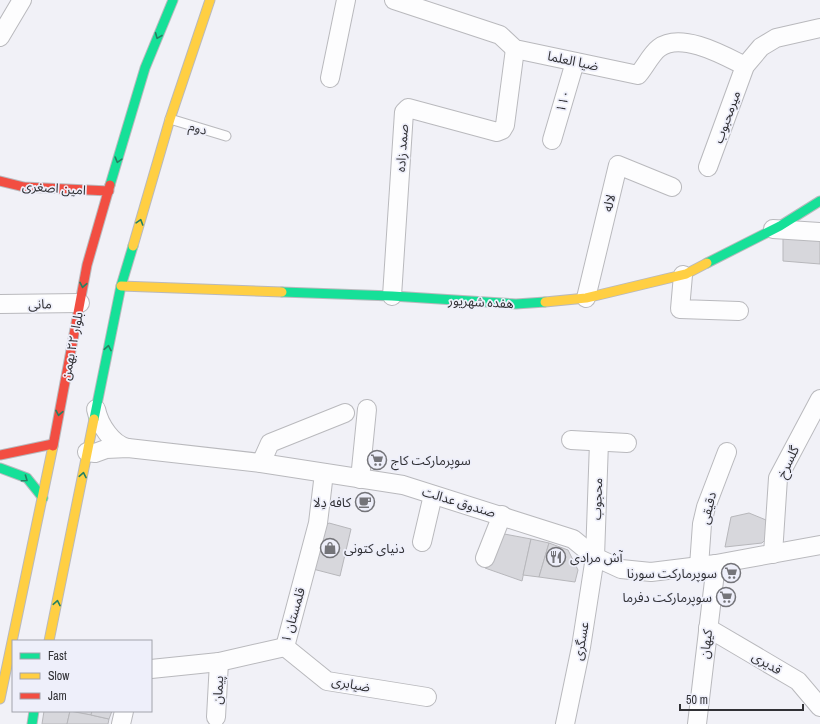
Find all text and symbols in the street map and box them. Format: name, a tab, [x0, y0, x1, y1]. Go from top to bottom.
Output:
one-way arrow	[155, 32, 163, 40]
street label: ضیا العلما	[546, 47, 600, 75]
street label: ۱۱۰	[552, 88, 574, 114]
street label: میرمحبوب	[710, 88, 744, 146]
street label: دوم	[186, 117, 209, 140]
street label: صمد زاده	[392, 123, 412, 173]
one-way arrow	[114, 156, 123, 163]
street label: امین اصغری	[22, 177, 86, 199]
street label: لاله	[599, 193, 619, 213]
one-way arrow	[135, 219, 144, 226]
one-way arrow	[79, 282, 88, 288]
street label: هفده شهریور	[447, 292, 514, 312]
street label: مانی	[28, 295, 52, 313]
street label: بلوار ۲۲ بهمن	[57, 310, 87, 382]
one-way arrow	[104, 345, 112, 351]
one-way arrow	[55, 409, 64, 416]
street label: گلسرخ	[773, 443, 805, 482]
supermarket icon: سوپرمارکت کاج	[366, 449, 388, 471]
place label: سوپرمارکت کاج	[391, 452, 471, 471]
one-way arrow	[78, 472, 86, 478]
one-way arrow	[20, 474, 27, 481]
street label: محجوب	[588, 477, 606, 521]
street label: صندوق عدالت	[420, 483, 498, 521]
street label: دقیقی	[696, 490, 720, 526]
cafe icon: کافه دِلا	[354, 491, 376, 513]
place label: کافه دِلا	[313, 494, 352, 511]
shop icon: دنیای کتونی	[319, 537, 341, 559]
place label: دنیای کتونی	[344, 540, 405, 557]
restaurant icon: آش مرادی	[545, 546, 567, 568]
place label: آش مرادی	[570, 549, 624, 566]
supermarket icon: سوپرمارکت سورنا	[720, 562, 742, 584]
place label: سوپرمارکت سورنا	[627, 565, 717, 583]
street label: قلمستان ۱	[277, 585, 309, 644]
supermarket icon: سوپرمارکت دفرما	[715, 586, 737, 608]
place label: سوپرمارکت دفرما	[623, 589, 712, 607]
one-way arrow	[52, 600, 60, 606]
street label: عسگری	[569, 620, 593, 662]
street label: کیهان	[696, 628, 716, 660]
legend	[12, 640, 152, 712]
text: Fast	[48, 648, 67, 664]
street label: قدیری	[749, 648, 785, 679]
text: Slow	[48, 668, 70, 684]
street label: ضیابری	[330, 672, 372, 696]
street label: پیمان	[209, 675, 228, 705]
scale bar	[680, 686, 803, 712]
text: Jam	[48, 688, 67, 704]
text: 50 m	[686, 692, 708, 708]

